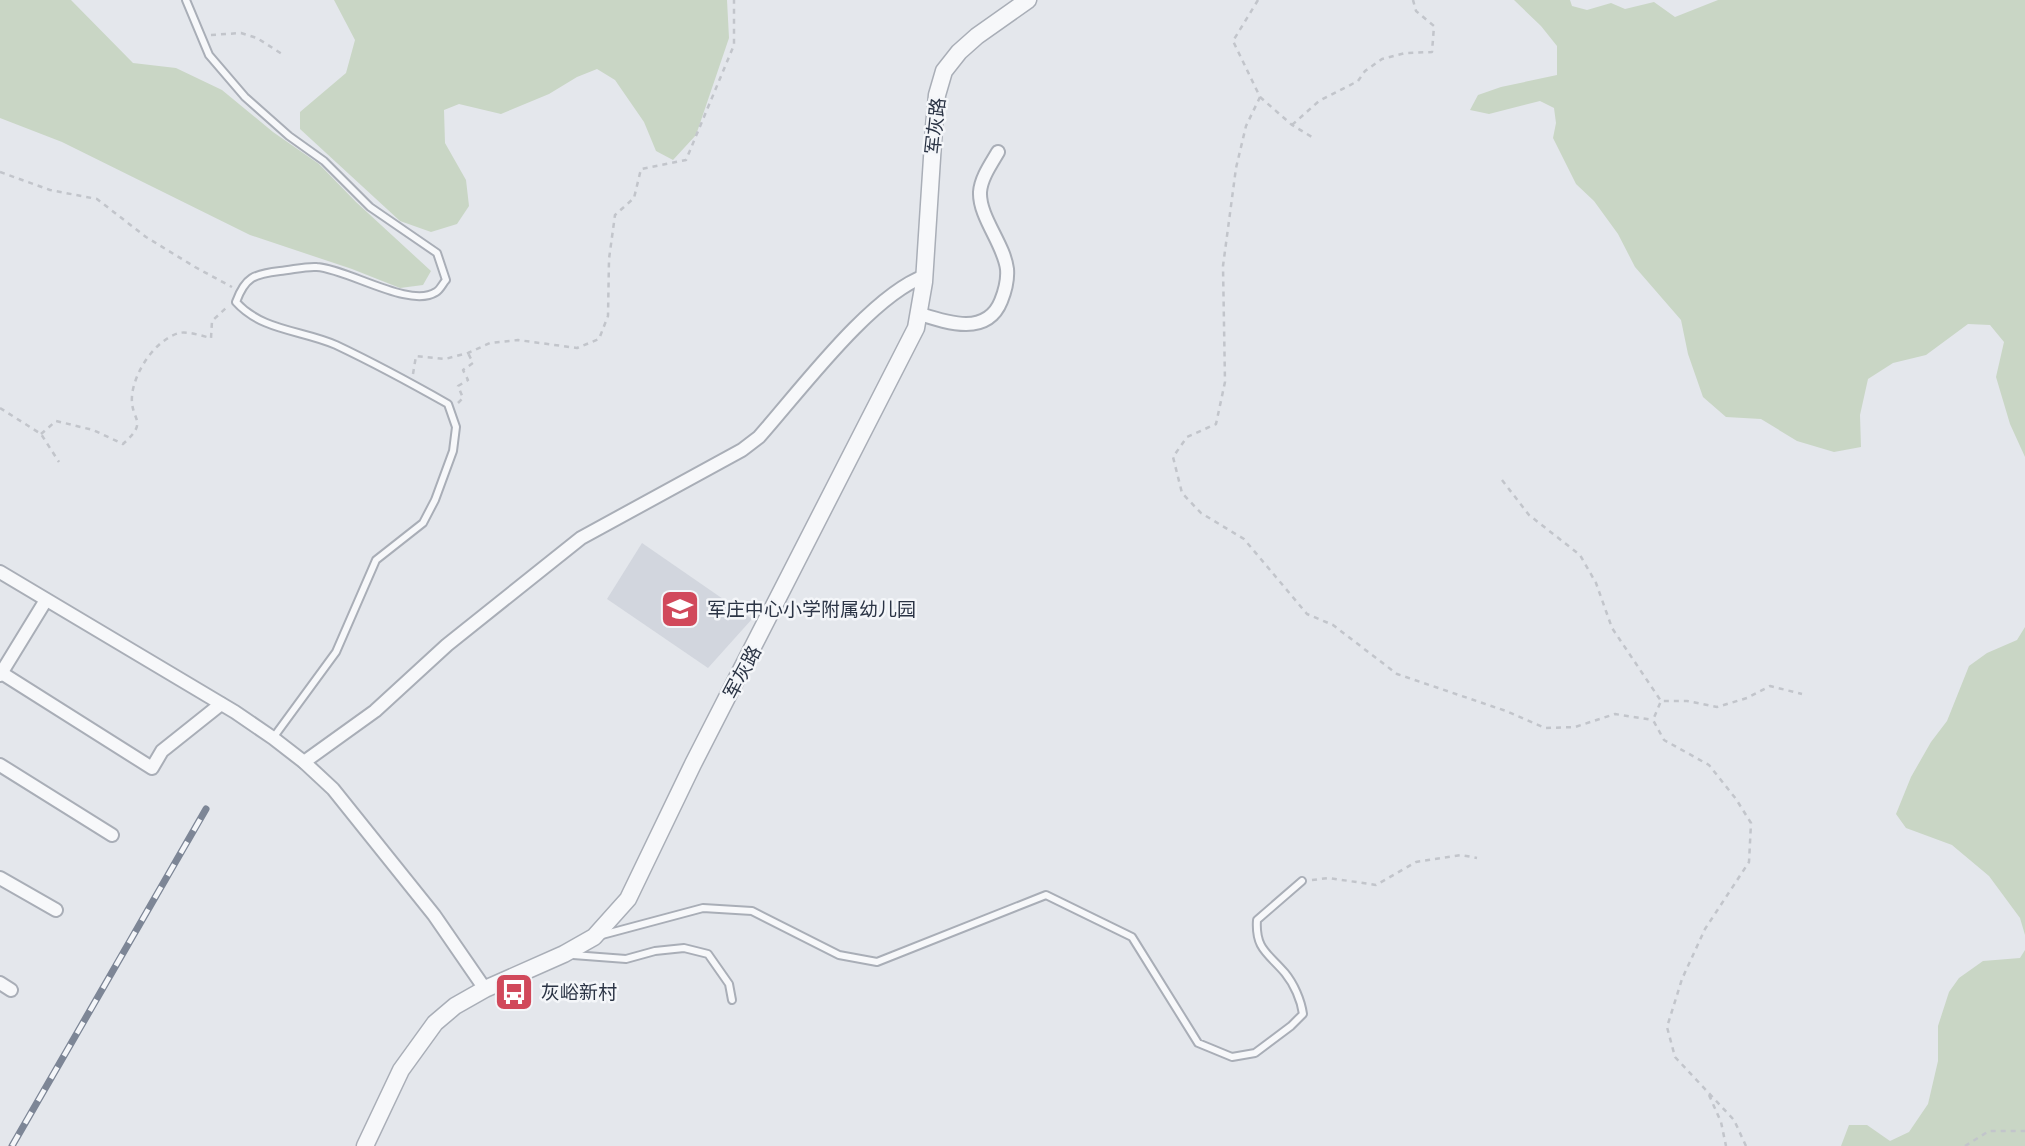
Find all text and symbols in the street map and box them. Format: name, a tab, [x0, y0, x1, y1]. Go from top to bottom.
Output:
street label: 军灰路	[919, 96, 951, 156]
school or university icon: 军庄中心小学附属幼儿园	[659, 588, 701, 630]
place label: 军庄中心小学附属幼儿园	[707, 596, 916, 622]
street label: 军灰路	[717, 641, 767, 703]
bus stop icon: 灰峪新村	[493, 971, 535, 1013]
place label: 灰峪新村	[541, 979, 617, 1005]

